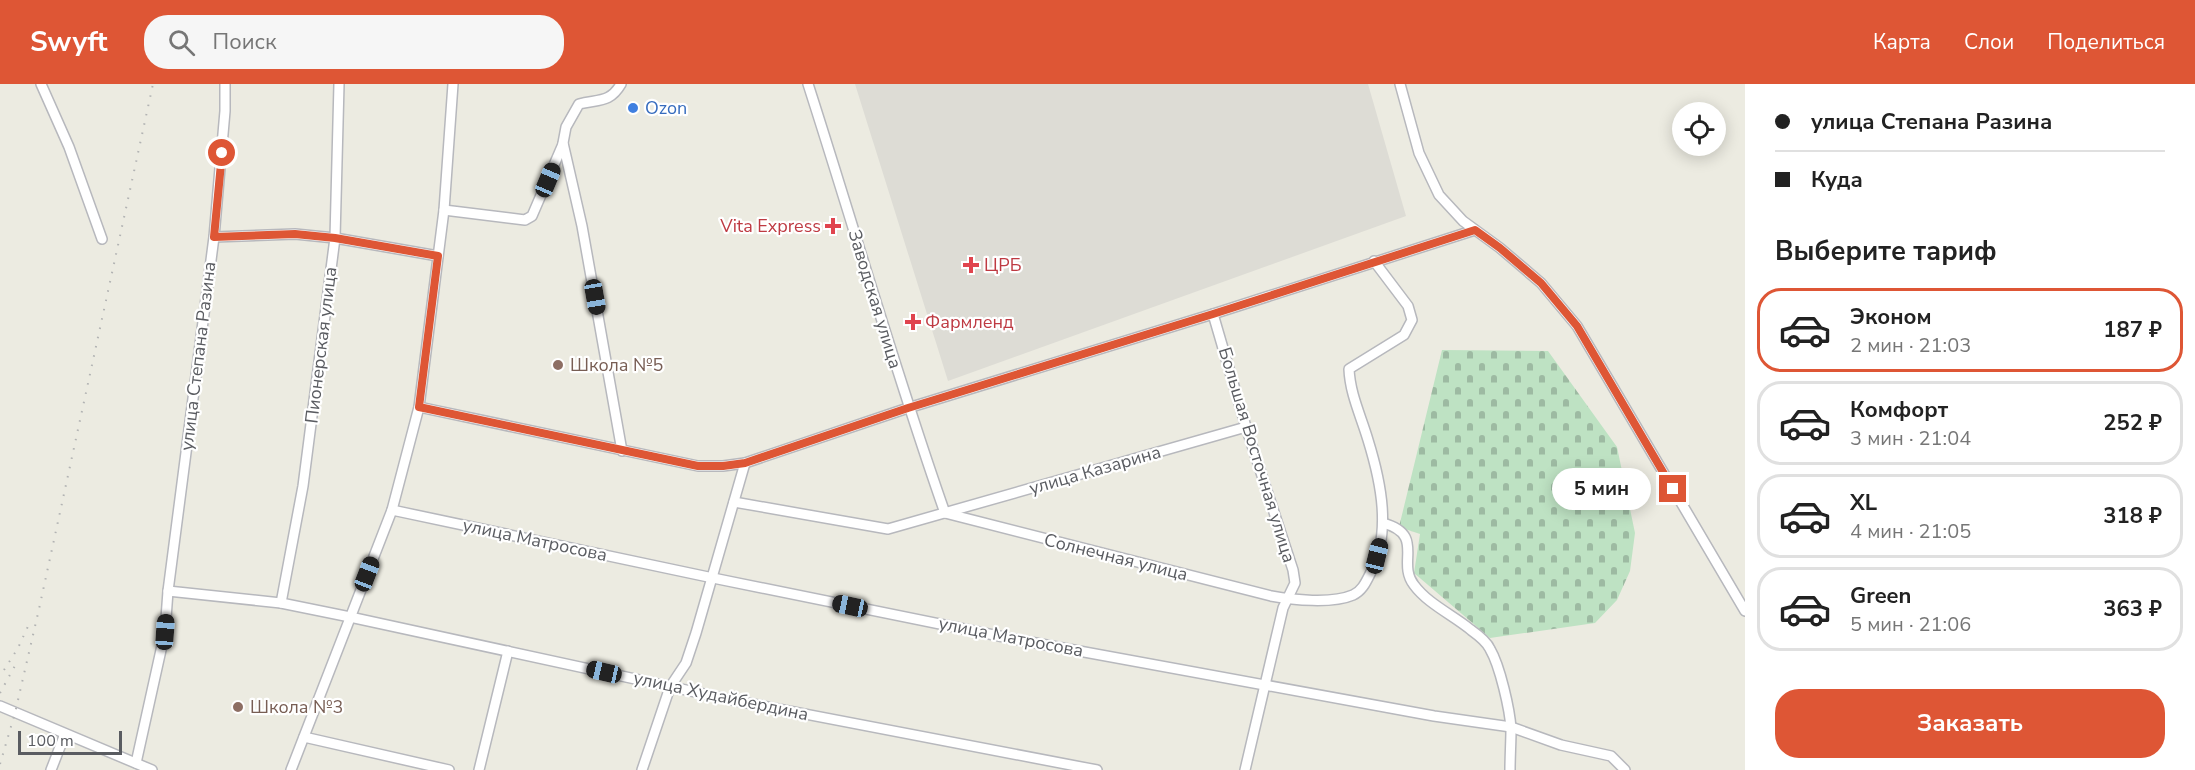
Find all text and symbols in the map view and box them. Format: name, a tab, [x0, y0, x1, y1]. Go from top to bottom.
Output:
search box	[144, 15, 564, 69]
text: Swyft	[30, 23, 108, 61]
icon: search	[165, 26, 198, 59]
text: Поиск	[213, 27, 276, 57]
text: Карта	[1873, 28, 1931, 56]
text: Слои	[1964, 28, 2014, 56]
text: Поделиться	[2047, 28, 2165, 56]
place label: Ozon	[645, 96, 687, 120]
marker: Ozon	[626, 101, 640, 115]
map controls	[1672, 102, 1726, 156]
button: locate	[1672, 102, 1726, 156]
text: улица Степана Разина	[1811, 107, 2052, 137]
route start	[208, 139, 235, 166]
car	[533, 160, 563, 200]
text: Куда	[1811, 165, 1863, 195]
place label: Vita Express	[719, 214, 821, 238]
marker: Vita Express	[826, 219, 840, 233]
street label: Заводская улица	[842, 227, 908, 371]
text: Выберите тариф	[1775, 233, 1997, 270]
place label: ЦРБ	[984, 253, 1022, 277]
marker: ЦРБ	[962, 256, 980, 274]
street label: улица Степана Разина	[174, 260, 222, 452]
street label: Пионерская улица	[299, 265, 343, 425]
car	[583, 278, 607, 316]
text: Эконом	[1850, 302, 1932, 332]
icon: car	[1778, 303, 1832, 357]
place label: Фармленд	[925, 310, 1014, 334]
marker: Фармленд	[906, 315, 920, 329]
text: 187 ₽	[2103, 315, 2162, 345]
text: 2 мин · 21:03	[1850, 332, 1971, 359]
street label: Большая Восточная улица	[1213, 344, 1301, 566]
place label: Школа №5	[570, 353, 663, 377]
marker: Школа №5	[551, 358, 565, 372]
text: Комфорт	[1850, 395, 1948, 425]
icon: car	[1778, 396, 1832, 450]
text: 252 ₽	[2103, 408, 2162, 438]
text: 3 мин · 21:04	[1850, 425, 1971, 452]
street label: улица Казарина	[1026, 440, 1164, 500]
callout: 5 мин	[1553, 468, 1652, 510]
text: 5 мин	[1574, 475, 1629, 502]
route end	[1659, 475, 1686, 502]
text: XL	[1850, 488, 1877, 518]
icon: car	[1778, 489, 1832, 543]
text: 318 ₽	[2103, 501, 2162, 531]
street label: улица Матросова	[461, 513, 609, 567]
text: 4 мин · 21:05	[1850, 518, 1971, 545]
street label: Солнечная улица	[1042, 528, 1190, 586]
car	[1364, 536, 1390, 576]
car	[352, 554, 382, 594]
text: Green	[1850, 581, 1911, 611]
icon: car	[1778, 582, 1832, 636]
car	[831, 593, 869, 619]
text: 363 ₽	[2103, 594, 2162, 624]
street label: улица Матросова	[937, 611, 1085, 663]
text: 5 мин · 21:06	[1850, 611, 1971, 638]
car	[155, 613, 175, 651]
car	[584, 659, 624, 685]
street label: улица Худайбердина	[631, 666, 811, 726]
button: Заказать	[1775, 689, 2165, 758]
place label: Школа №3	[250, 695, 343, 719]
marker: Школа №3	[231, 700, 245, 714]
scale bar	[18, 728, 122, 756]
text: 100 m	[27, 730, 74, 752]

